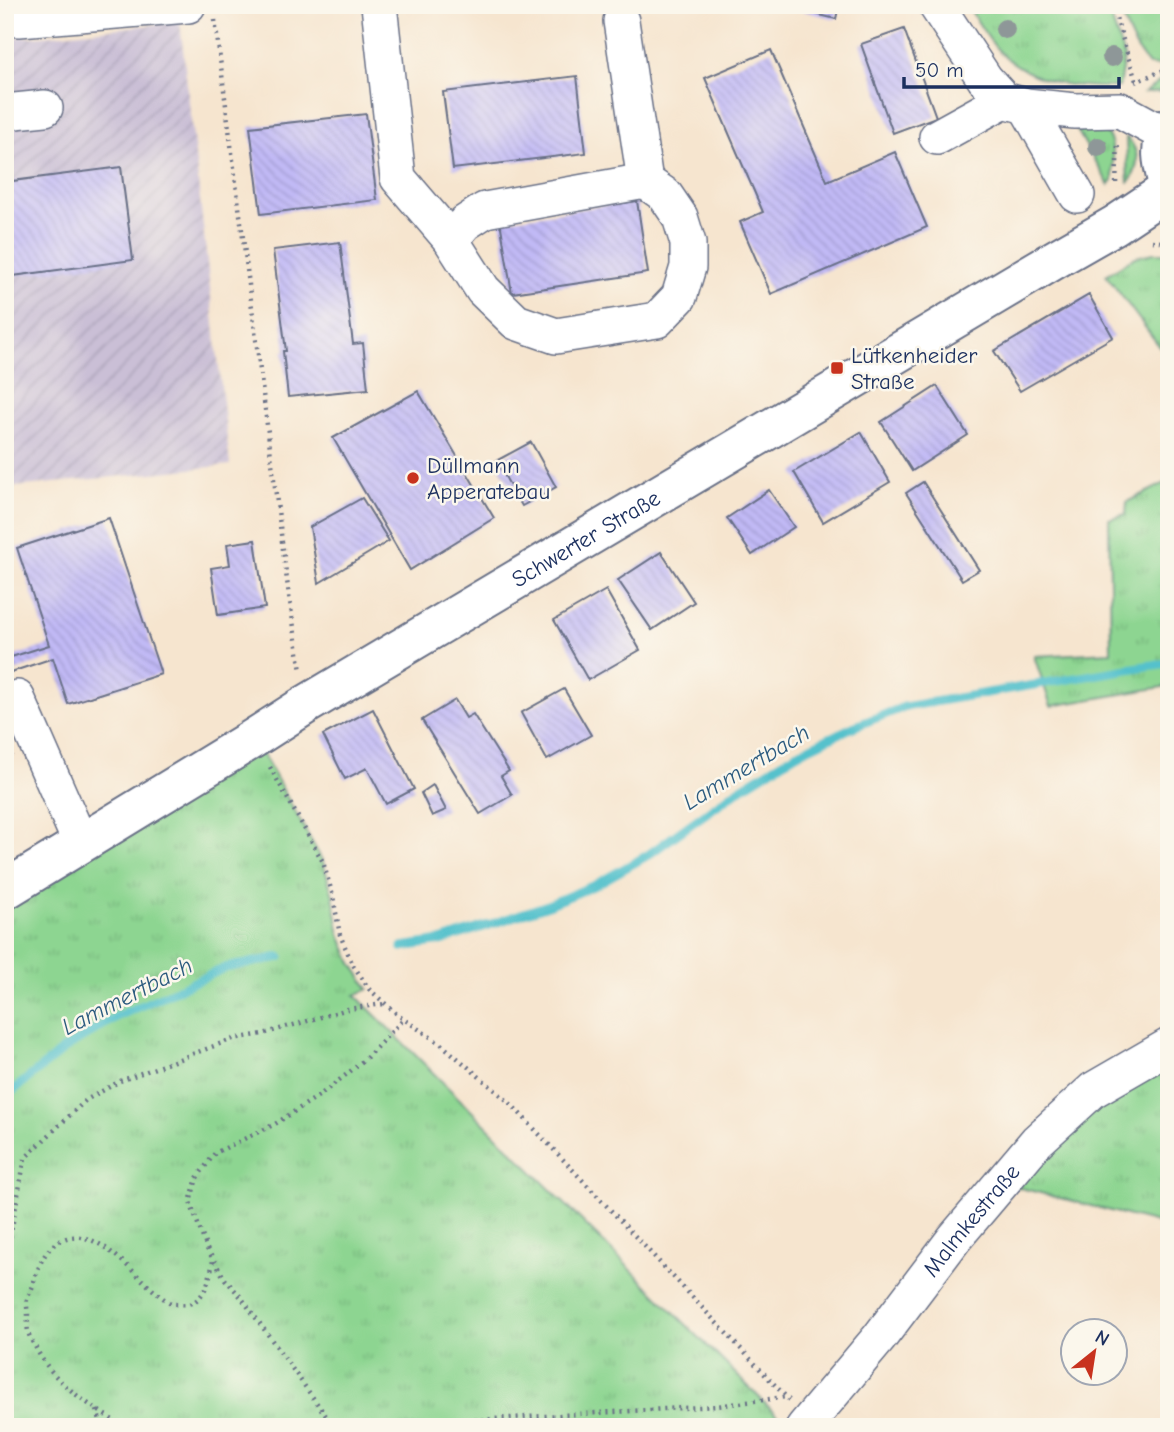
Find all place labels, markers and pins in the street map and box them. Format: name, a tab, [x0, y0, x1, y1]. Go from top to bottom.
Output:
place label: Lütkenheider Straße	[851, 342, 978, 395]
marker: Lütkenheider Straße	[829, 360, 845, 376]
place label: Düllmann Apperatebau	[427, 452, 550, 505]
marker: Düllmann Apperatebau	[405, 470, 421, 486]

